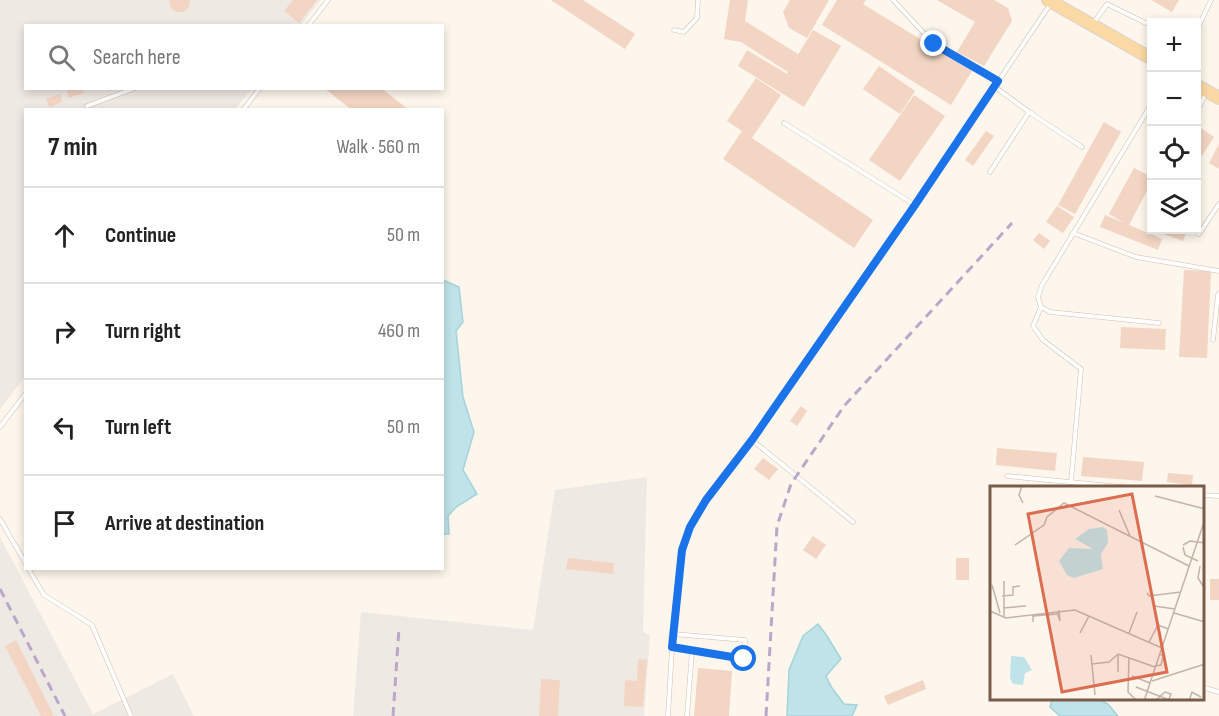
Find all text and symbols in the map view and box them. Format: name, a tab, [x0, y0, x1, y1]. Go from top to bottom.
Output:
map controls	[1147, 18, 1201, 234]
button: +	[1147, 18, 1201, 72]
search box	[24, 24, 444, 90]
route end	[920, 30, 946, 56]
icon: search	[45, 41, 78, 74]
text: Search here	[93, 44, 180, 71]
button: −	[1147, 72, 1201, 126]
button: locate	[1147, 126, 1201, 180]
text: 7 min	[48, 132, 97, 163]
text: Walk · 560 m	[336, 135, 420, 159]
button: layers	[1147, 180, 1201, 234]
icon: ahead	[48, 219, 81, 252]
text: Continue	[105, 222, 176, 249]
text: 50 m	[387, 223, 420, 247]
icon: right	[48, 315, 81, 348]
text: Turn right	[105, 318, 181, 345]
text: 460 m	[378, 319, 420, 343]
icon: left	[48, 411, 81, 444]
text: Turn left	[105, 414, 171, 441]
text: 50 m	[387, 415, 420, 439]
inset map	[990, 486, 1204, 701]
icon: arrive	[48, 507, 81, 540]
text: Arrive at destination	[105, 510, 264, 537]
route start	[730, 645, 756, 671]

